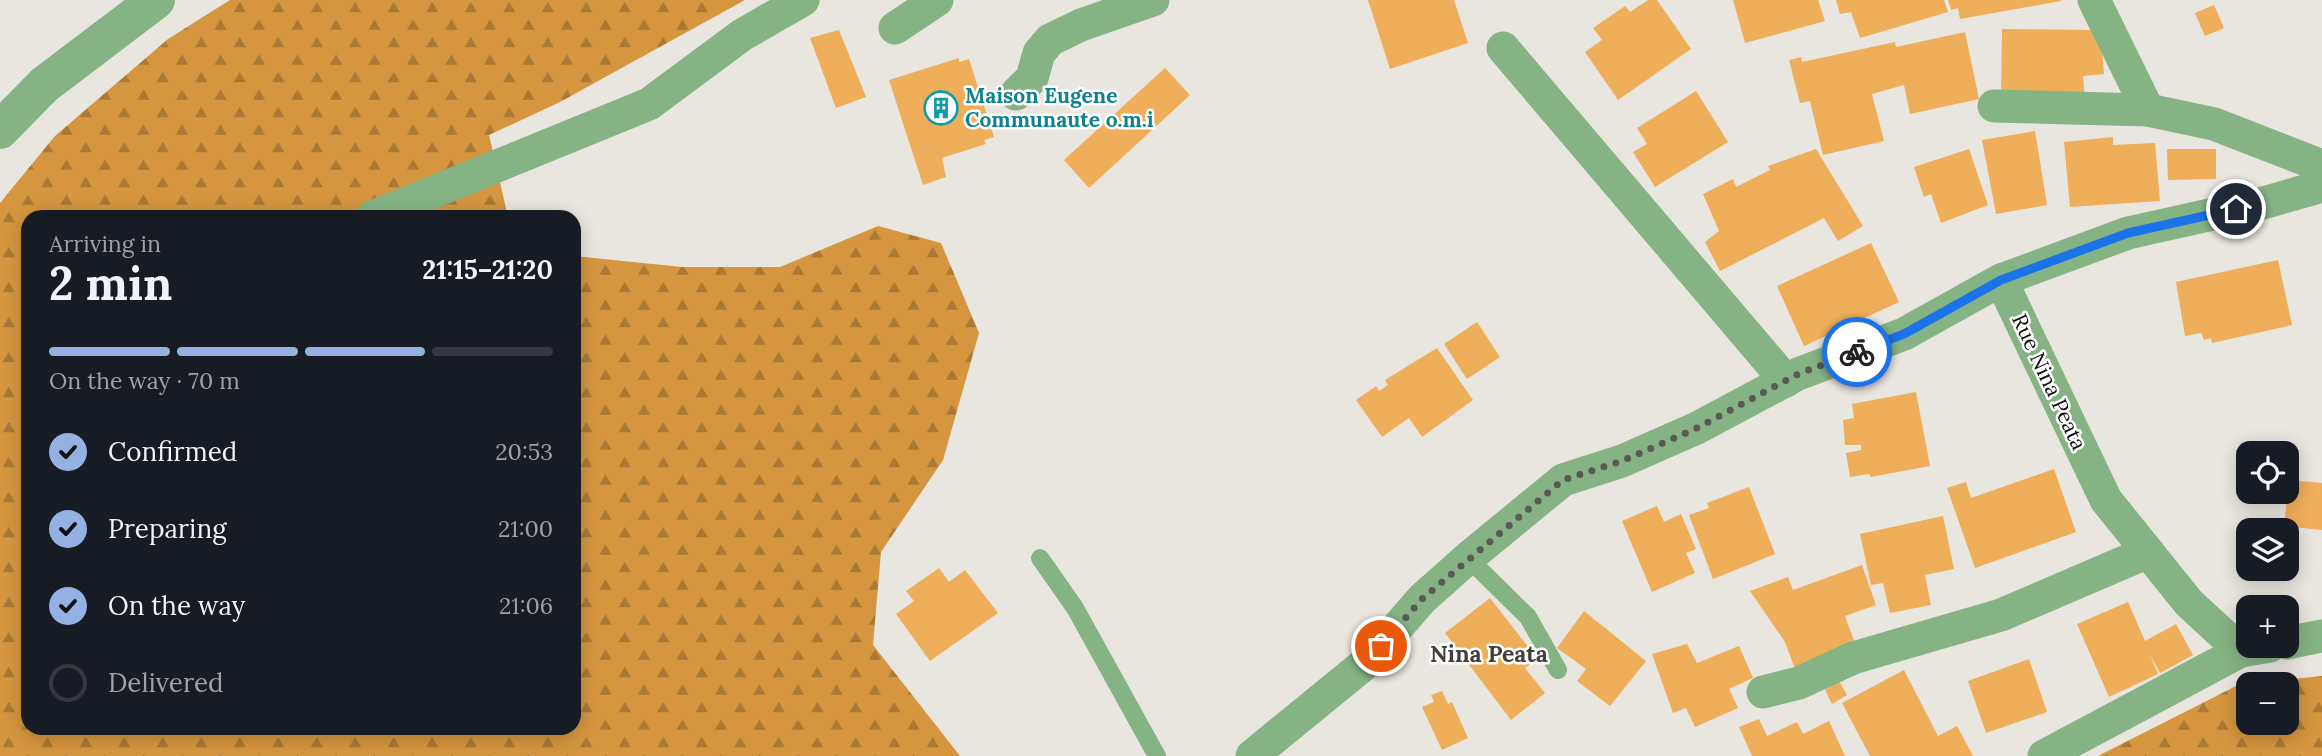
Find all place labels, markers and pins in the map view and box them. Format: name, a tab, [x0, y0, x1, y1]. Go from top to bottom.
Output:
place label: Maison Eugene Communaute o.m.i	[965, 82, 1154, 133]
building icon: Maison Eugene Communaute o.m.i	[922, 89, 960, 127]
pin	[2206, 179, 2266, 239]
pin	[1351, 616, 1411, 676]

